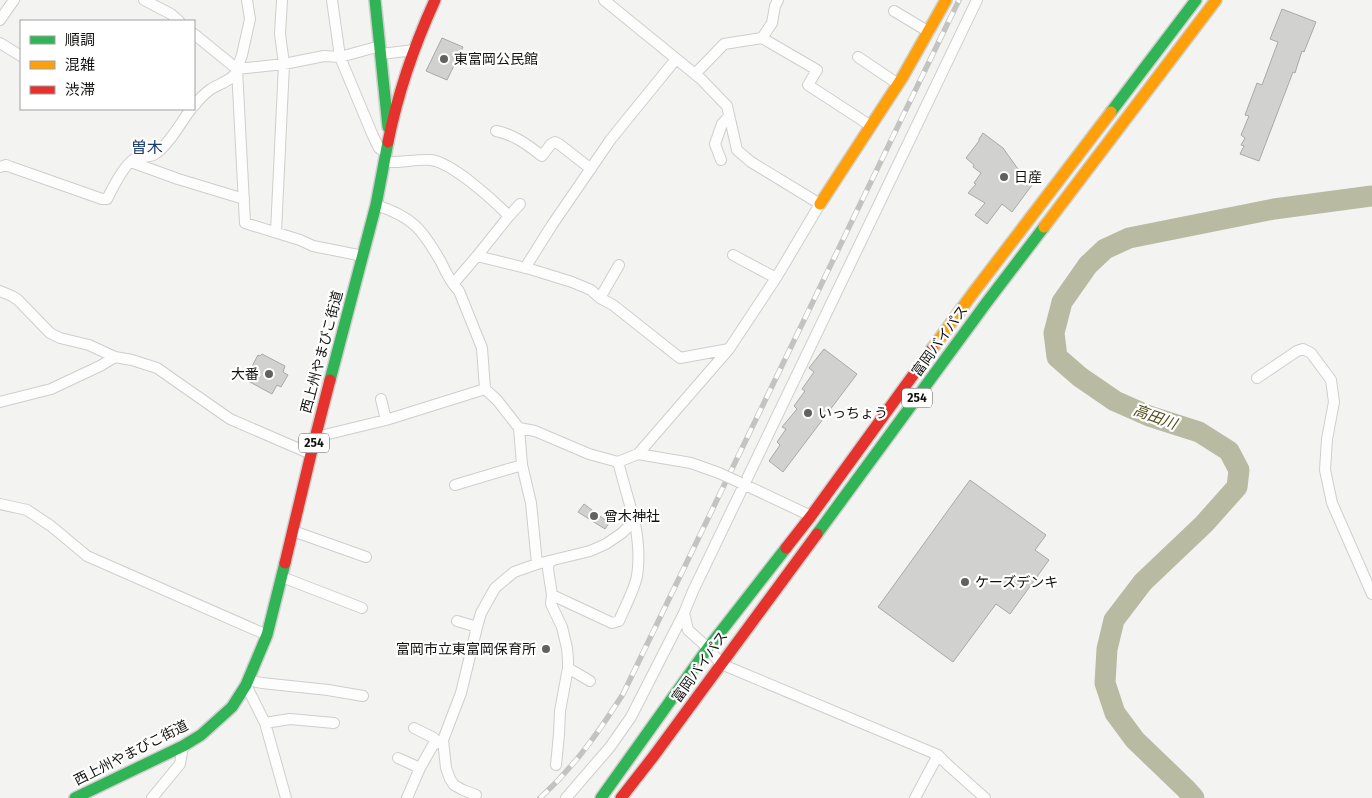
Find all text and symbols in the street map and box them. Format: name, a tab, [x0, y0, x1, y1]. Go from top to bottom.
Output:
legend	[20, 20, 195, 110]
text: 順調	[65, 31, 95, 49]
place label: 東富岡公民館	[454, 51, 538, 68]
marker: 東富岡公民館	[438, 53, 450, 65]
text: 混雑	[65, 56, 95, 74]
text: 渋滞	[65, 81, 95, 99]
district label: 曽木	[131, 138, 163, 157]
place label: 日産	[1014, 169, 1042, 186]
marker: 日産	[998, 171, 1010, 183]
street label: 西上州やまびこ街道	[297, 289, 347, 415]
street label: 富岡バイパス	[909, 302, 971, 380]
place label: 大番	[231, 366, 259, 383]
marker: 大番	[263, 368, 275, 380]
road number: 254	[902, 388, 932, 408]
water label: 高田川	[1131, 401, 1181, 434]
place label: いっちょう	[818, 405, 888, 422]
marker: いっちょう	[802, 407, 814, 419]
road number: 254	[299, 433, 329, 452]
place label: 曾木神社	[604, 508, 660, 525]
marker: 曾木神社	[588, 510, 600, 522]
place label: ケーズデンキ	[975, 574, 1058, 591]
marker: ケーズデンキ	[959, 576, 971, 588]
street label: 富岡バイパス	[669, 628, 731, 706]
place label: 富岡市立東富岡保育所	[396, 641, 536, 658]
marker: 富岡市立東富岡保育所	[540, 643, 552, 655]
street label: 西上州やまびこ街道	[71, 717, 191, 789]

